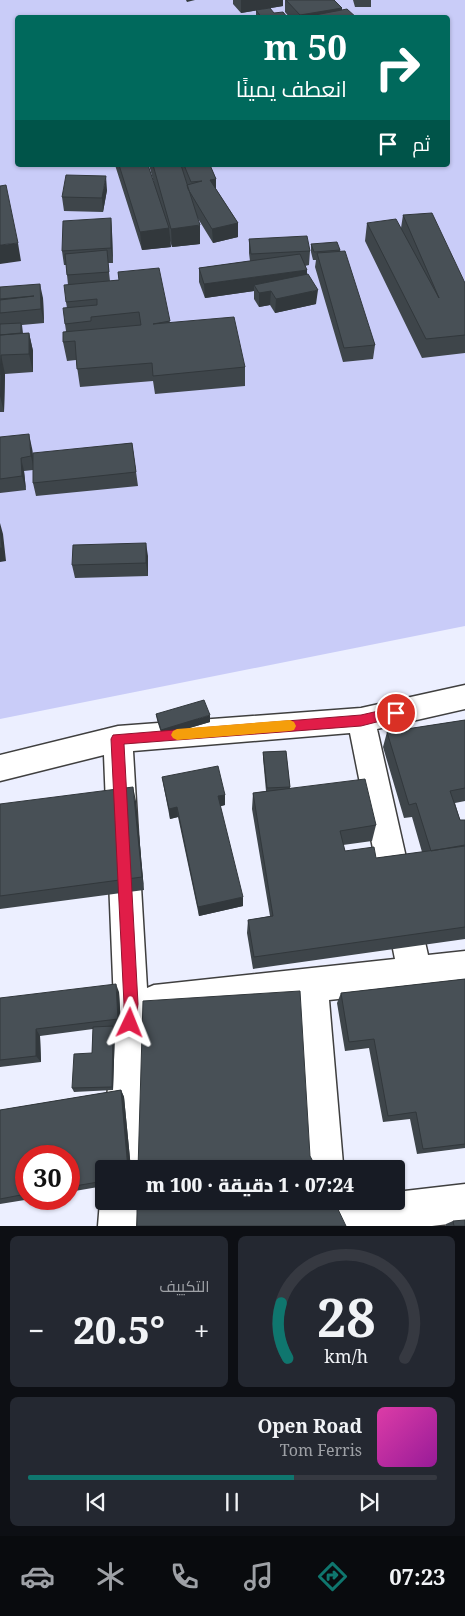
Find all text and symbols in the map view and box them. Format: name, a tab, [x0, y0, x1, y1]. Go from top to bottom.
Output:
text: 50 m	[264, 23, 347, 70]
icon: right	[365, 35, 430, 100]
text: انعطف يمينًا	[236, 73, 347, 103]
icon: arrive	[374, 130, 402, 158]
text: ثم	[412, 131, 430, 157]
pin	[375, 692, 417, 734]
icon: arrive	[382, 699, 410, 727]
position arrow	[103, 996, 155, 1048]
speed limit sign: 30	[15, 1145, 80, 1210]
text: 07:24 · 1 دقيقة · 100 m	[146, 1172, 354, 1198]
text: التكييف	[159, 1275, 210, 1297]
text: 28	[317, 1281, 376, 1352]
text: 20.5°	[73, 1303, 165, 1355]
text: −	[28, 1311, 44, 1349]
text: +	[194, 1311, 209, 1349]
text: km/h	[324, 1344, 368, 1368]
text: Open Road	[257, 1413, 362, 1439]
text: Tom Ferris	[280, 1439, 362, 1461]
icon: previous	[82, 1488, 110, 1516]
icon: pause	[218, 1488, 246, 1516]
icon: next	[355, 1488, 383, 1516]
icon: car	[20, 1559, 55, 1594]
icon: climate	[93, 1559, 128, 1594]
icon: phone	[167, 1559, 202, 1594]
icon: music	[241, 1559, 276, 1594]
icon: directions	[315, 1559, 350, 1594]
text: 07:23	[389, 1561, 446, 1591]

